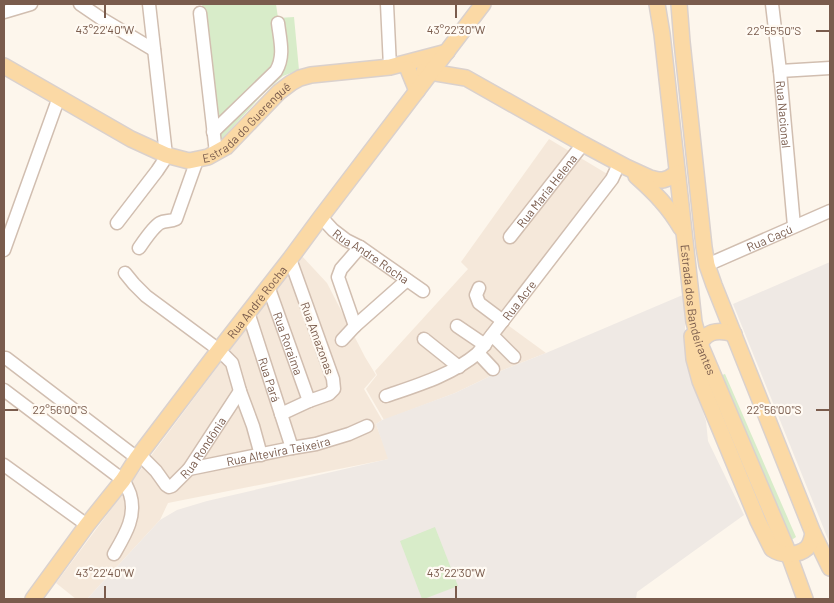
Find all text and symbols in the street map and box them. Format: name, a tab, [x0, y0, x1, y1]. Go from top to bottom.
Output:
text: 43°22'40"W	[76, 22, 135, 36]
text: 43°22'30"W	[427, 22, 486, 36]
text: 22°55'50"S	[747, 23, 801, 37]
street label: Estrada do Guerenguê	[201, 79, 293, 165]
street label: Rua Nacional	[774, 80, 794, 149]
street label: Rua Maria Helena	[513, 151, 579, 230]
street label: Rua Caçú	[744, 222, 794, 254]
street label: Rua Andre Rocha	[330, 226, 412, 286]
street label: Estrada dos Bandeirantes	[678, 244, 719, 377]
street label: Rua André Rocha	[224, 263, 289, 341]
street label: Rua Acre	[499, 277, 538, 323]
street label: Rua Amazonas	[298, 300, 338, 376]
street label: Rua Roraima	[271, 310, 306, 377]
street label: Rua Pará	[256, 355, 284, 404]
text: 22°56'00"S	[32, 402, 88, 416]
text: 22°56'00"S	[746, 402, 802, 416]
street label: Rua Rondônia	[177, 414, 228, 481]
street label: Rua Altevira Teixeira	[225, 433, 332, 468]
text: 43°22'40"W	[76, 565, 135, 579]
text: 43°22'30"W	[427, 565, 486, 579]

